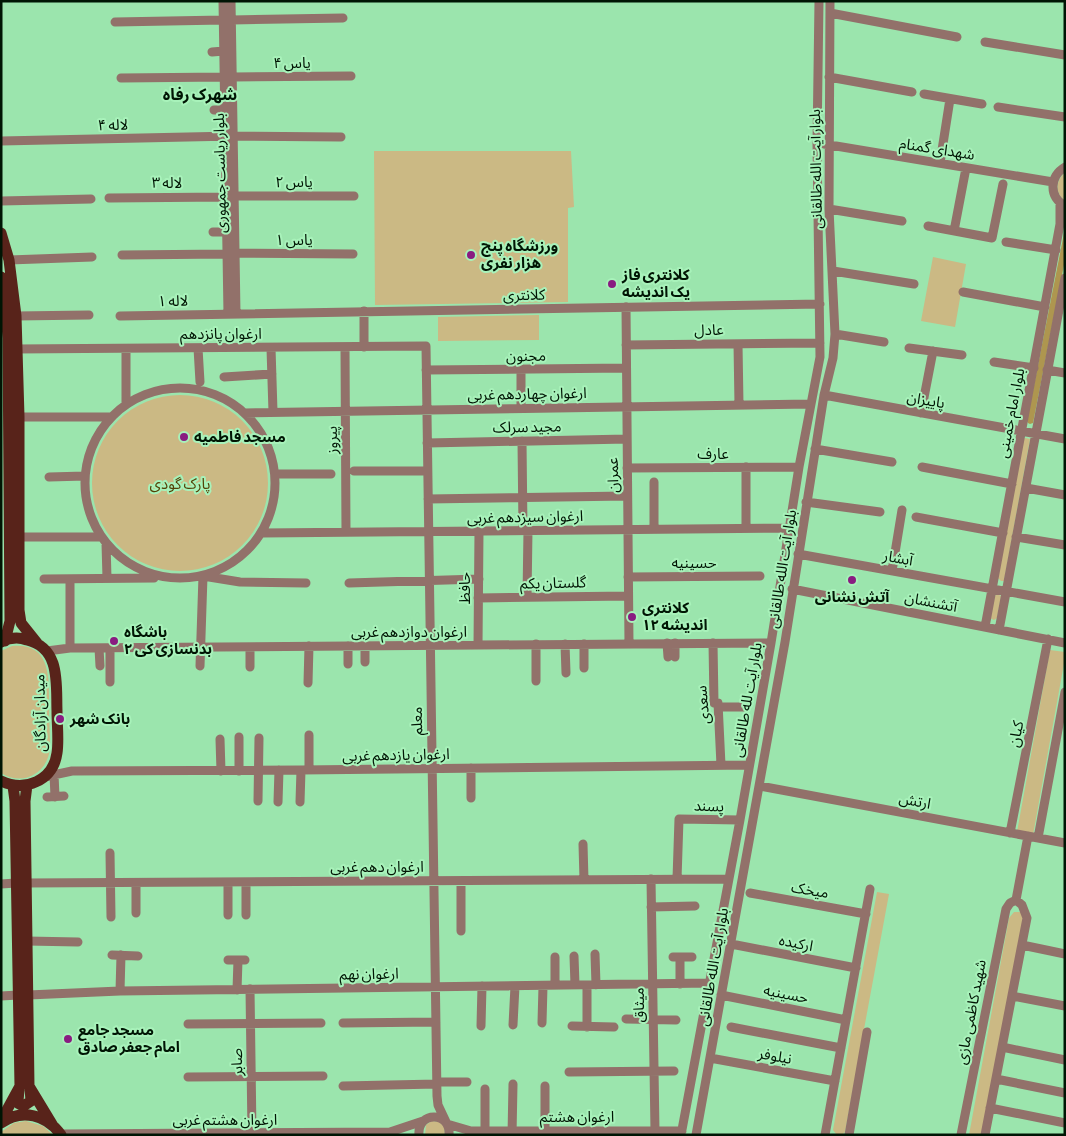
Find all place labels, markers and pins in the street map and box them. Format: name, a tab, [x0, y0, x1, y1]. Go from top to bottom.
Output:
place label: ورزشگاه پنج هزار نفری	[481, 237, 558, 272]
marker: ورزشگاه پنج هزار نفری	[465, 249, 477, 261]
place label: کلانتری فاز یک اندیشه	[621, 266, 690, 300]
marker: کلانتری فاز یک اندیشه	[606, 278, 618, 290]
place label: مسجد فاطمیه	[194, 428, 286, 445]
marker: مسجد فاطمیه	[178, 431, 190, 443]
marker: آتش نشانی	[846, 574, 858, 586]
place label: آتش نشانی	[815, 588, 890, 606]
place label: کلانتری ۱۲ اندیشه	[642, 599, 708, 633]
marker: کلانتری ۱۲ اندیشه	[626, 611, 638, 623]
place label: باشگاه بدنسازی کی ۲	[124, 623, 212, 658]
marker: باشگاه بدنسازی کی ۲	[108, 635, 120, 647]
place label: بانک شهر	[69, 710, 130, 728]
marker: بانک شهر	[54, 713, 66, 725]
place label: مسجد جامع امام جعفر صادق	[78, 1021, 180, 1058]
marker: مسجد جامع امام جعفر صادق	[62, 1033, 74, 1045]

